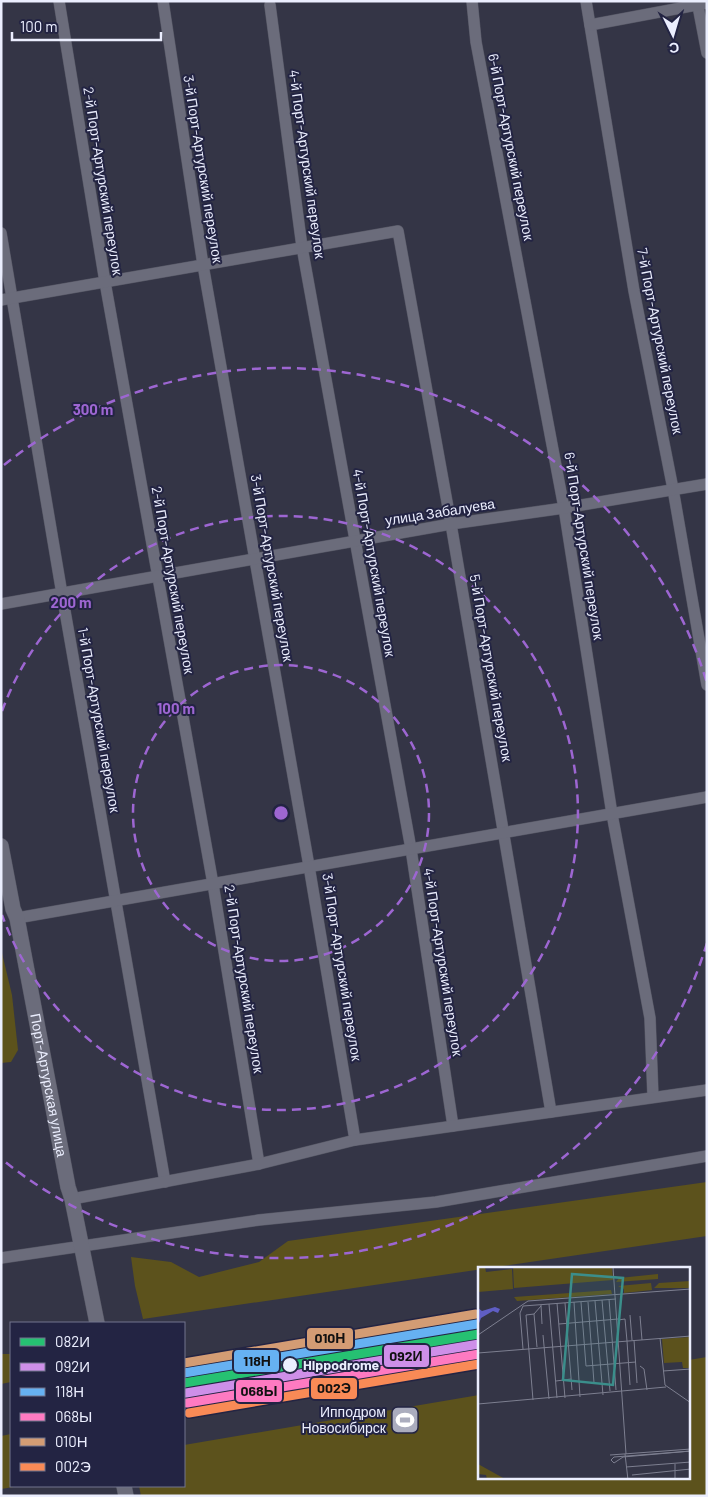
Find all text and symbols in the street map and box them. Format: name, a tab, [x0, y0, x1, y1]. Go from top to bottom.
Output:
scale bar	[12, 10, 161, 42]
north arrow	[648, 10, 698, 60]
text: 100 m	[20, 17, 58, 35]
text: С	[668, 40, 680, 57]
street label: 6-й Порт-Артурский переулок	[485, 52, 538, 243]
street label: 4-й Порт-Артурский переулок	[286, 68, 329, 260]
street label: 3-й Порт-Артурский переулок	[180, 74, 227, 265]
street label: 2-й Порт-Артурский переулок	[80, 86, 127, 277]
street label: 7-й Порт-Артурский переулок	[634, 246, 687, 436]
text: 300 m	[73, 400, 113, 418]
street label: 6-й Порт-Артурский переулок	[561, 451, 608, 642]
street label: 4-й Порт-Артурский переулок	[350, 468, 400, 659]
street label: 3-й Порт-Артурский переулок	[248, 473, 298, 664]
street label: 2-й Порт-Артурский переулок	[149, 485, 199, 676]
street label: улица Забалуева	[384, 494, 496, 529]
street label: 5-й Порт-Артурский переулок	[467, 573, 517, 764]
text: 200 m	[50, 593, 92, 611]
street label: 1-й Порт-Артурский переулок	[75, 626, 124, 815]
text: 100 m	[157, 699, 195, 717]
centre of rings	[272, 804, 290, 822]
street label: 4-й Порт-Артурский переулок	[420, 867, 467, 1058]
street label: 3-й Порт-Артурский переулок	[319, 872, 366, 1063]
street label: 2-й Порт-Артурский переулок	[221, 884, 268, 1075]
street label: Порт-Артурская улица	[27, 1012, 71, 1158]
inset map	[478, 1267, 690, 1480]
legend	[10, 1322, 185, 1487]
line badge: 010Н	[306, 1327, 354, 1350]
text: 010Н	[315, 1329, 345, 1346]
text: 082И	[55, 1332, 90, 1350]
line badge: 092И	[383, 1344, 430, 1368]
text: 092И	[389, 1347, 423, 1364]
line badge: 118Н	[233, 1349, 280, 1373]
text: 118Н	[243, 1352, 271, 1369]
marker: Hippodrome	[281, 1356, 299, 1374]
place label: Hippodrome	[303, 1356, 380, 1373]
text: 092И	[55, 1357, 90, 1375]
line badge: 002Э	[310, 1377, 358, 1400]
line badge: 068Ы	[235, 1379, 283, 1403]
text: 002Э	[317, 1379, 351, 1396]
text: 118Н	[55, 1382, 84, 1400]
text: 068Ы	[241, 1382, 277, 1399]
place label: Ипподром Новосибирск	[301, 1403, 387, 1436]
sports icon: Ипподром Новосибирск	[390, 1405, 420, 1435]
text: 068Ы	[55, 1407, 92, 1425]
text: 010Н	[55, 1432, 88, 1450]
text: 002Э	[55, 1457, 91, 1475]

